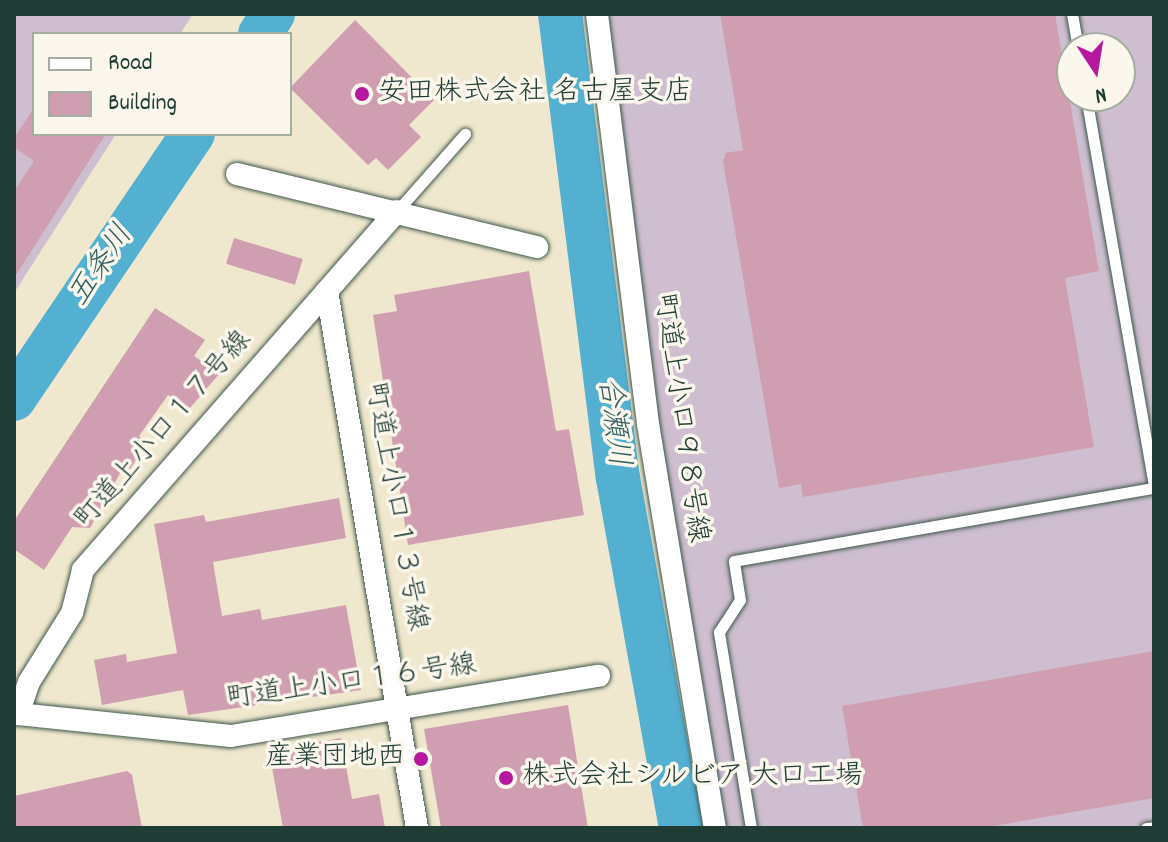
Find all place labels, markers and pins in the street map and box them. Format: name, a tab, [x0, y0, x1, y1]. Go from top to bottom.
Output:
place label: 安田株式会社 名古屋支店	[378, 77, 692, 111]
marker: 安田株式会社 名古屋支店	[353, 85, 371, 103]
place label: 産業団地西	[265, 742, 405, 776]
marker: 産業団地西	[412, 750, 430, 768]
place label: 株式会社シルビア 大口工場	[522, 761, 864, 795]
marker: 株式会社シルビア 大口工場	[497, 769, 515, 787]

